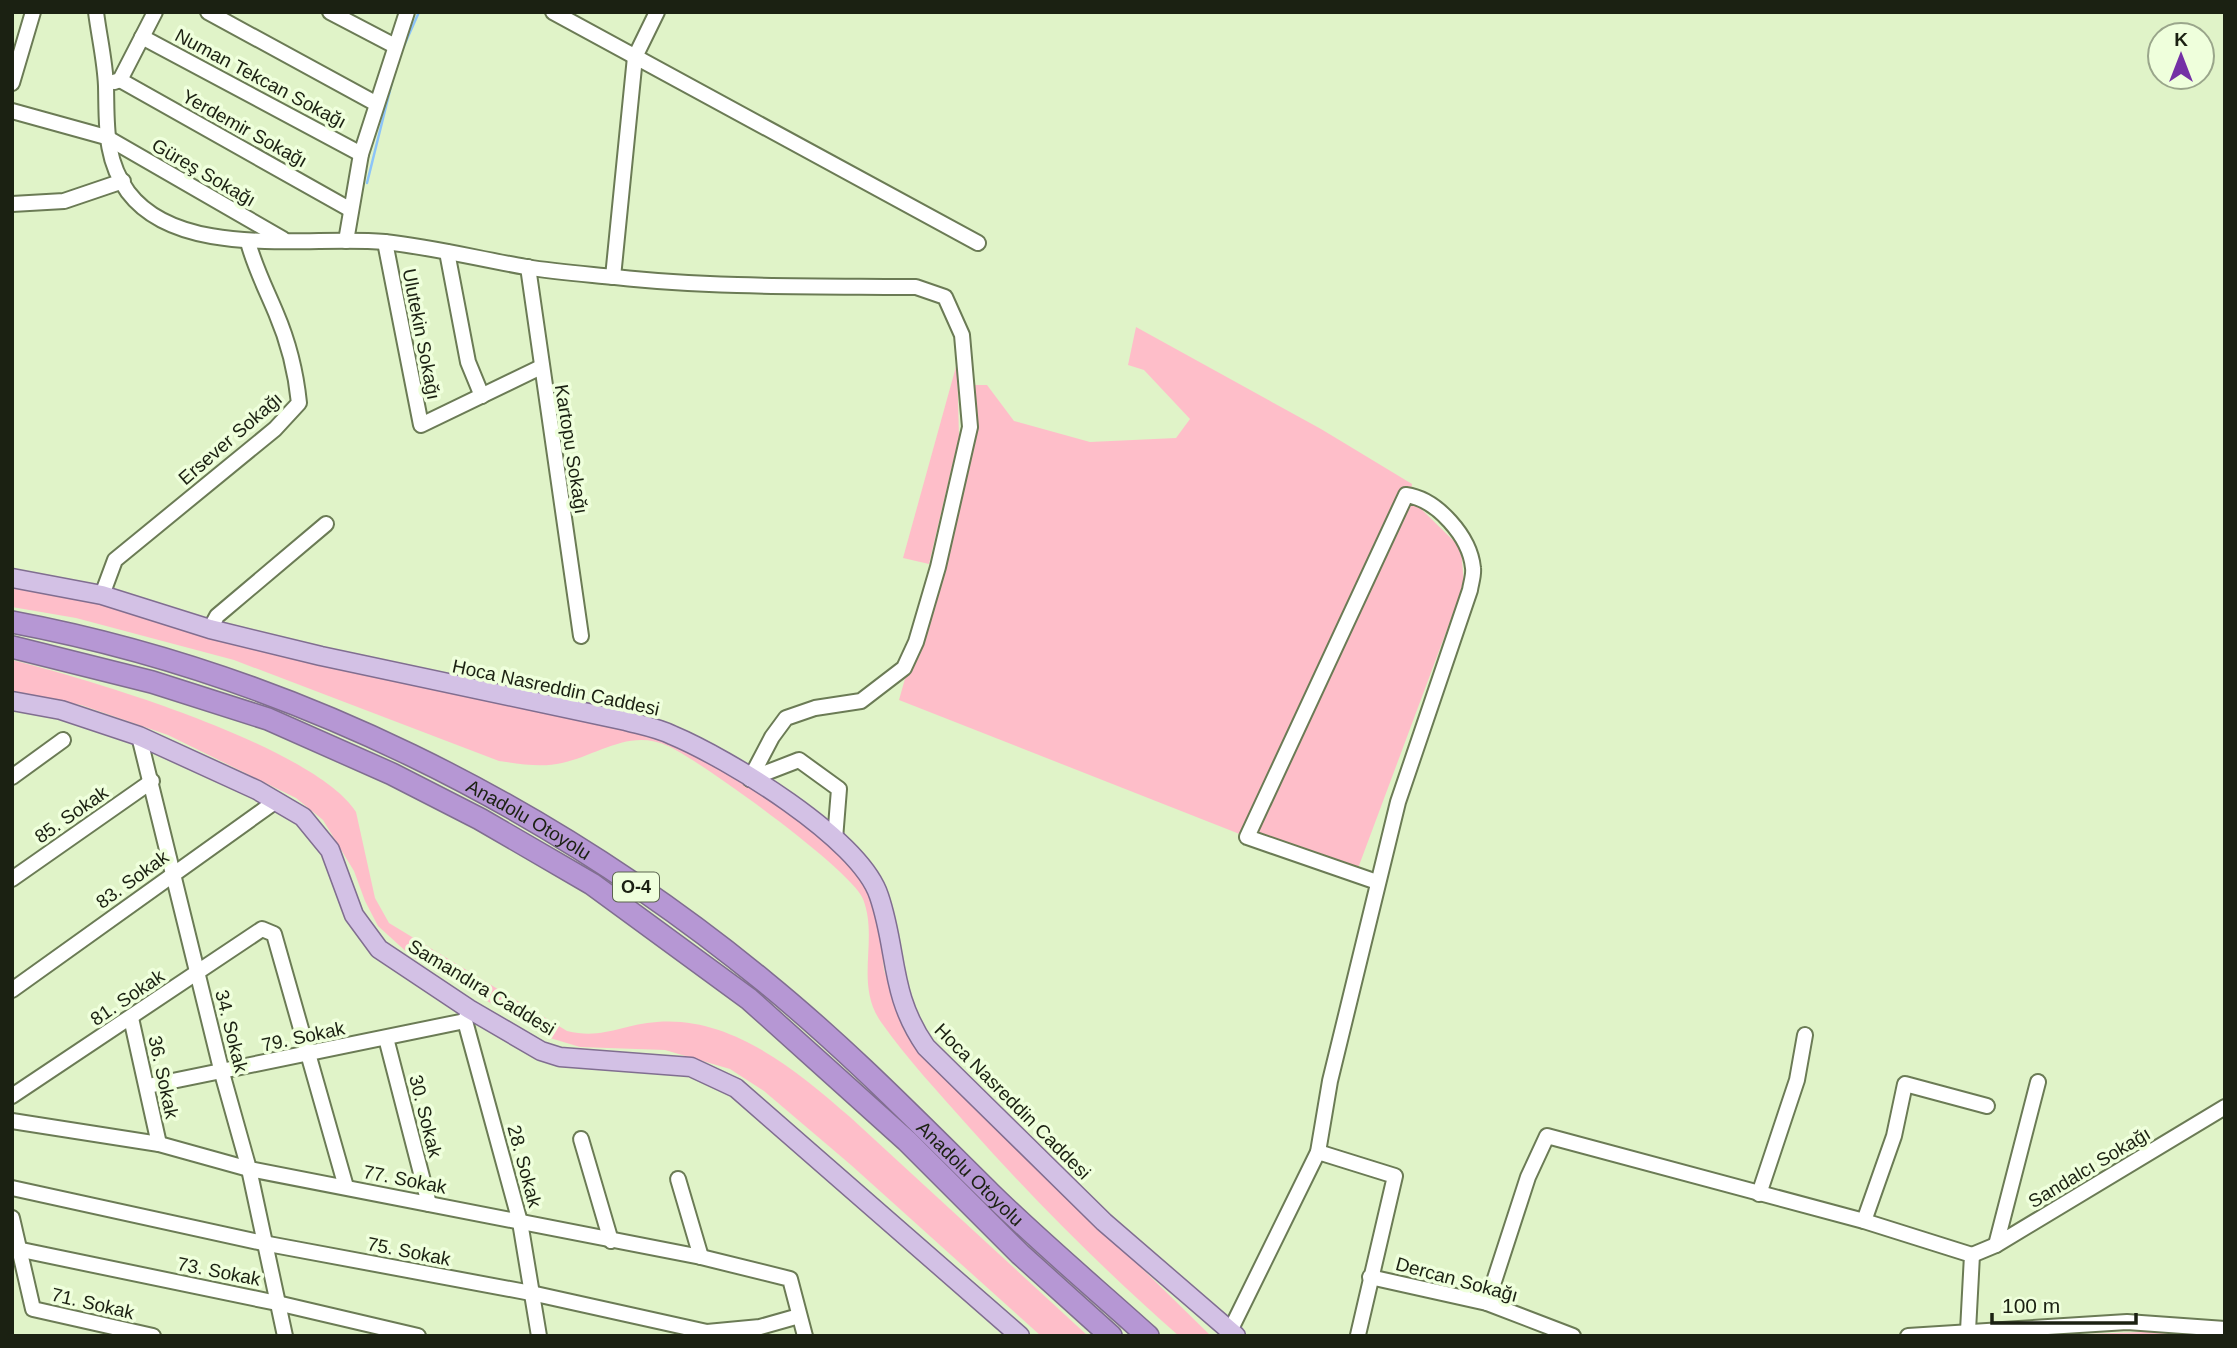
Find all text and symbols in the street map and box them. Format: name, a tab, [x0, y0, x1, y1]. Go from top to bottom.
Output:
north arrow	[2146, 21, 2216, 91]
street label: Numan Tekcan Sokağı	[172, 24, 350, 133]
text: K	[2174, 29, 2188, 50]
street label: Yerdemir Sokağı	[179, 85, 311, 172]
street label: Güreş Sokağı	[148, 134, 259, 211]
street label: Ulutekin Sokağı	[399, 267, 445, 401]
street label: Kartopu Sokağı	[551, 383, 592, 515]
street label: Ersever Sokağı	[174, 388, 286, 489]
street label: Hoca Nasreddin Caddesi	[450, 655, 661, 720]
street label: Anadolu Otoyolu	[463, 775, 595, 864]
street label: 85. Sokak	[31, 781, 112, 847]
street label: 83. Sokak	[92, 846, 173, 913]
road number: O-4	[613, 872, 659, 902]
street label: Samandıra Caddesi	[404, 935, 559, 1040]
street label: 81. Sokak	[86, 965, 169, 1030]
street label: 34. Sokak	[211, 988, 252, 1075]
street label: 79. Sokak	[260, 1017, 347, 1056]
street label: Hoca Nasreddin Caddesi	[931, 1019, 1095, 1183]
street label: 36. Sokak	[144, 1034, 183, 1121]
street label: 30. Sokak	[405, 1073, 446, 1160]
street label: Anadolu Otoyolu	[913, 1117, 1028, 1230]
street label: 28. Sokak	[503, 1123, 546, 1210]
street label: Sandalcı Sokağı	[2025, 1123, 2154, 1212]
street label: 77. Sokak	[361, 1161, 449, 1198]
street label: 75. Sokak	[365, 1233, 453, 1270]
street label: 73. Sokak	[175, 1253, 263, 1290]
street label: Dercan Sokağı	[1393, 1253, 1520, 1306]
scale bar	[1992, 1282, 2136, 1326]
street label: 71. Sokak	[49, 1284, 137, 1323]
text: 100 m	[2002, 1294, 2060, 1317]

